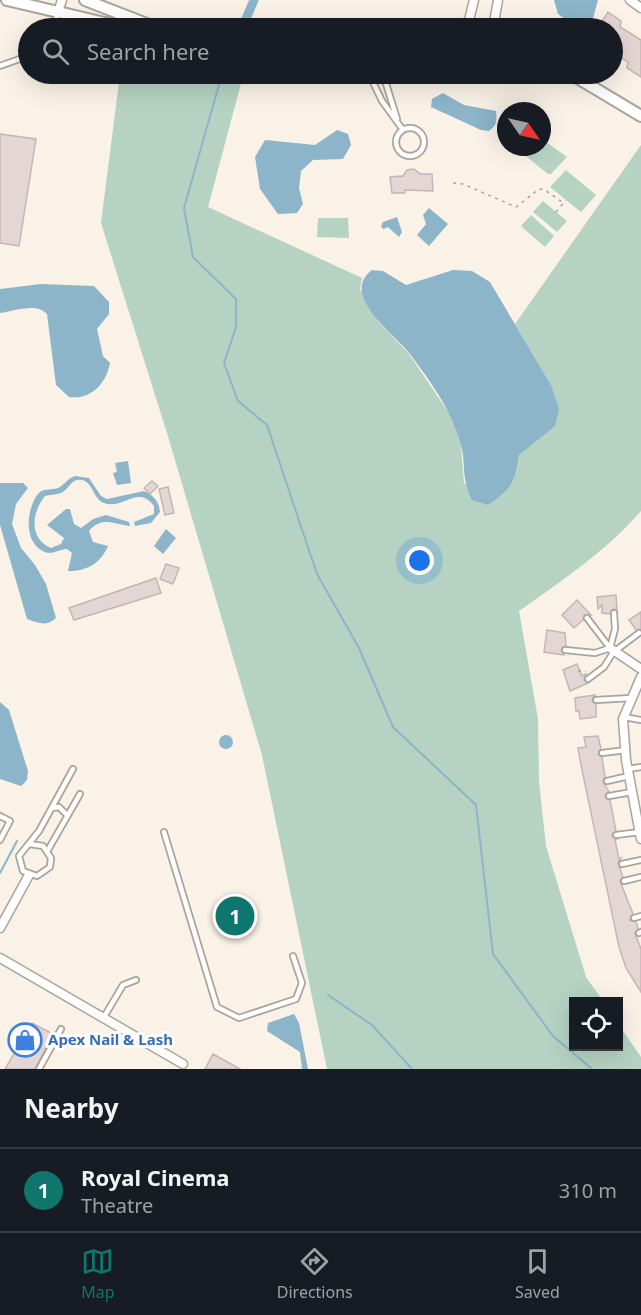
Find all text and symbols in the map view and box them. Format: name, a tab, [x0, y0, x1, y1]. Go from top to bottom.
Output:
search box	[18, 18, 623, 84]
icon: search	[39, 35, 72, 68]
text: Search here	[87, 36, 209, 66]
north arrow	[497, 102, 551, 156]
your location	[405, 546, 434, 575]
pin: 1	[216, 894, 254, 938]
map controls	[569, 997, 623, 1051]
button: locate	[569, 997, 623, 1051]
shop icon: Apex Nail & Lash	[7, 1022, 43, 1058]
place label: Apex Nail & Lash	[48, 1029, 173, 1049]
text: Nearby	[24, 1090, 119, 1126]
text: Royal Cinema	[81, 1162, 230, 1192]
text: 1	[38, 1177, 49, 1204]
text: 310 m	[559, 1177, 617, 1204]
text: Theatre	[81, 1192, 153, 1219]
tab: Map	[81, 1245, 114, 1303]
tab: Directions	[277, 1245, 353, 1303]
tab: Saved	[515, 1245, 560, 1303]

